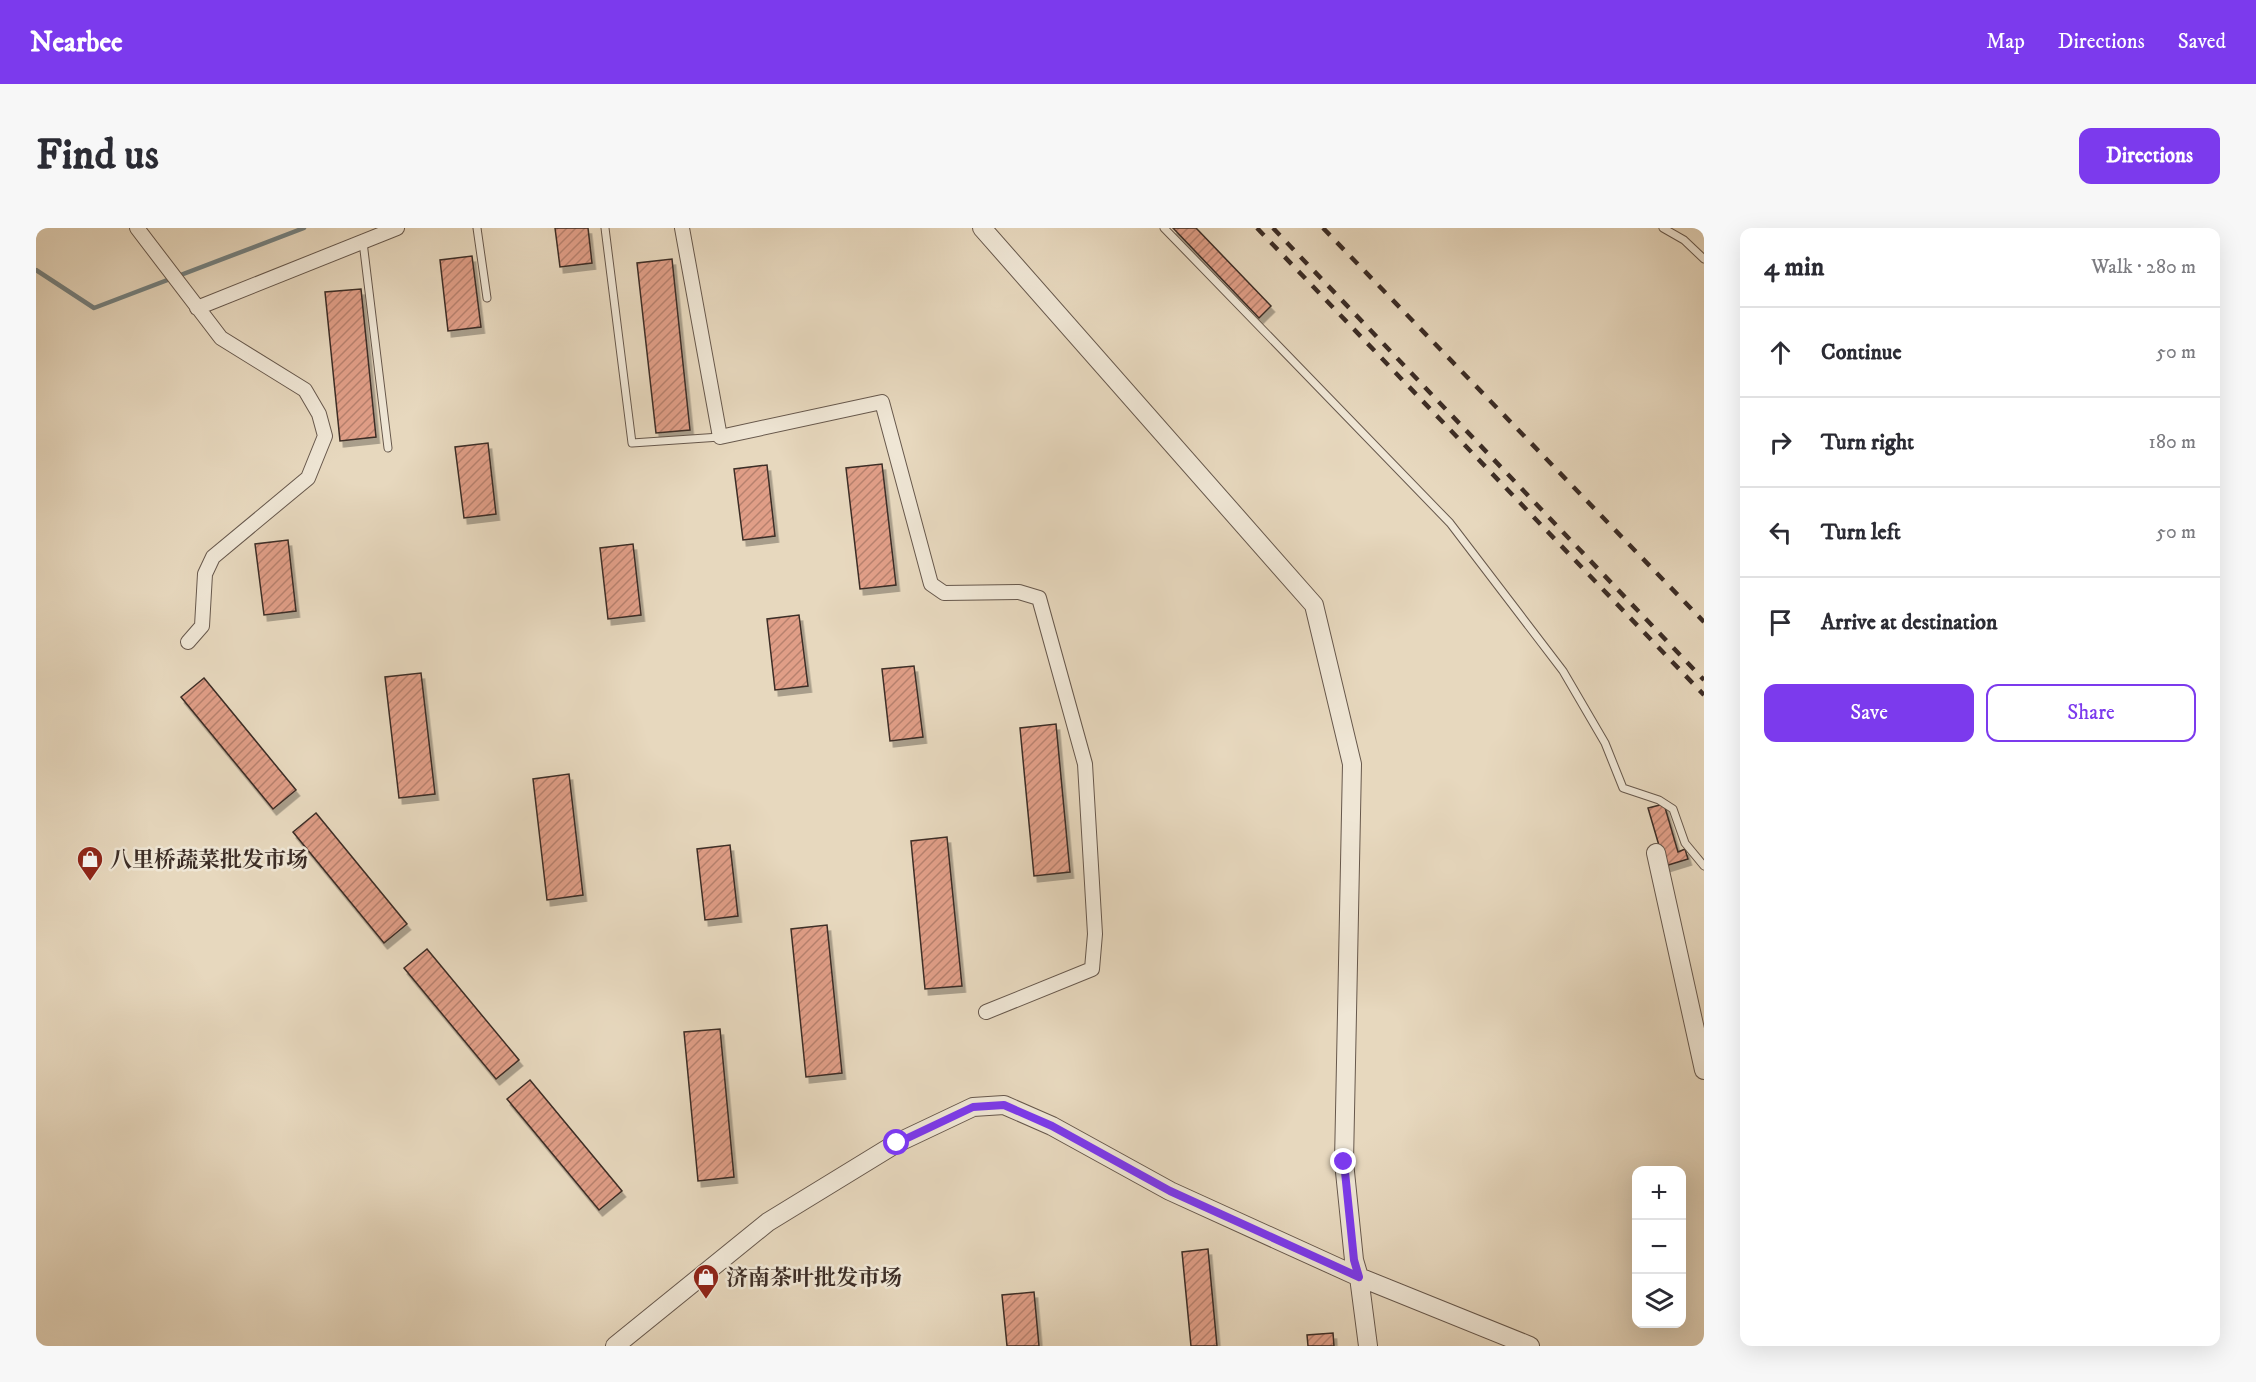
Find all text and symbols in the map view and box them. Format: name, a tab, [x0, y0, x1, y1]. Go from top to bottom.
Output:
text: Nearbee	[30, 25, 123, 60]
text: Map	[1986, 29, 2025, 55]
text: Directions	[2058, 29, 2145, 55]
text: Saved	[2178, 29, 2226, 55]
button: Directions	[2079, 128, 2220, 184]
text: Find us	[36, 130, 159, 182]
text: 4 min	[1764, 251, 1824, 284]
text: Walk · 280 m	[2091, 255, 2196, 280]
icon: ahead	[1764, 336, 1797, 369]
text: Continue	[1821, 339, 1902, 366]
text: 50 m	[2156, 340, 2196, 365]
icon: right	[1764, 426, 1797, 459]
text: Turn right	[1821, 429, 1914, 456]
text: 180 m	[2149, 430, 2196, 455]
icon: left	[1764, 516, 1797, 549]
text: Turn left	[1821, 519, 1901, 546]
text: 50 m	[2156, 520, 2196, 545]
icon: arrive	[1764, 606, 1797, 639]
text: Arrive at destination	[1821, 609, 1998, 636]
button: Save	[1764, 684, 1974, 742]
button: Share	[1986, 684, 2196, 742]
shop icon: 八里桥蔬菜批发市场	[75, 844, 105, 882]
place label: 八里桥蔬菜批发市场	[110, 847, 308, 874]
route start	[883, 1129, 909, 1155]
route end	[1330, 1148, 1356, 1174]
map controls	[1632, 1166, 1686, 1328]
button: +	[1632, 1166, 1686, 1220]
button: −	[1632, 1220, 1686, 1274]
shop icon: 济南茶叶批发市场	[691, 1262, 721, 1300]
place label: 济南茶叶批发市场	[726, 1265, 902, 1292]
button: layers	[1632, 1274, 1686, 1328]

